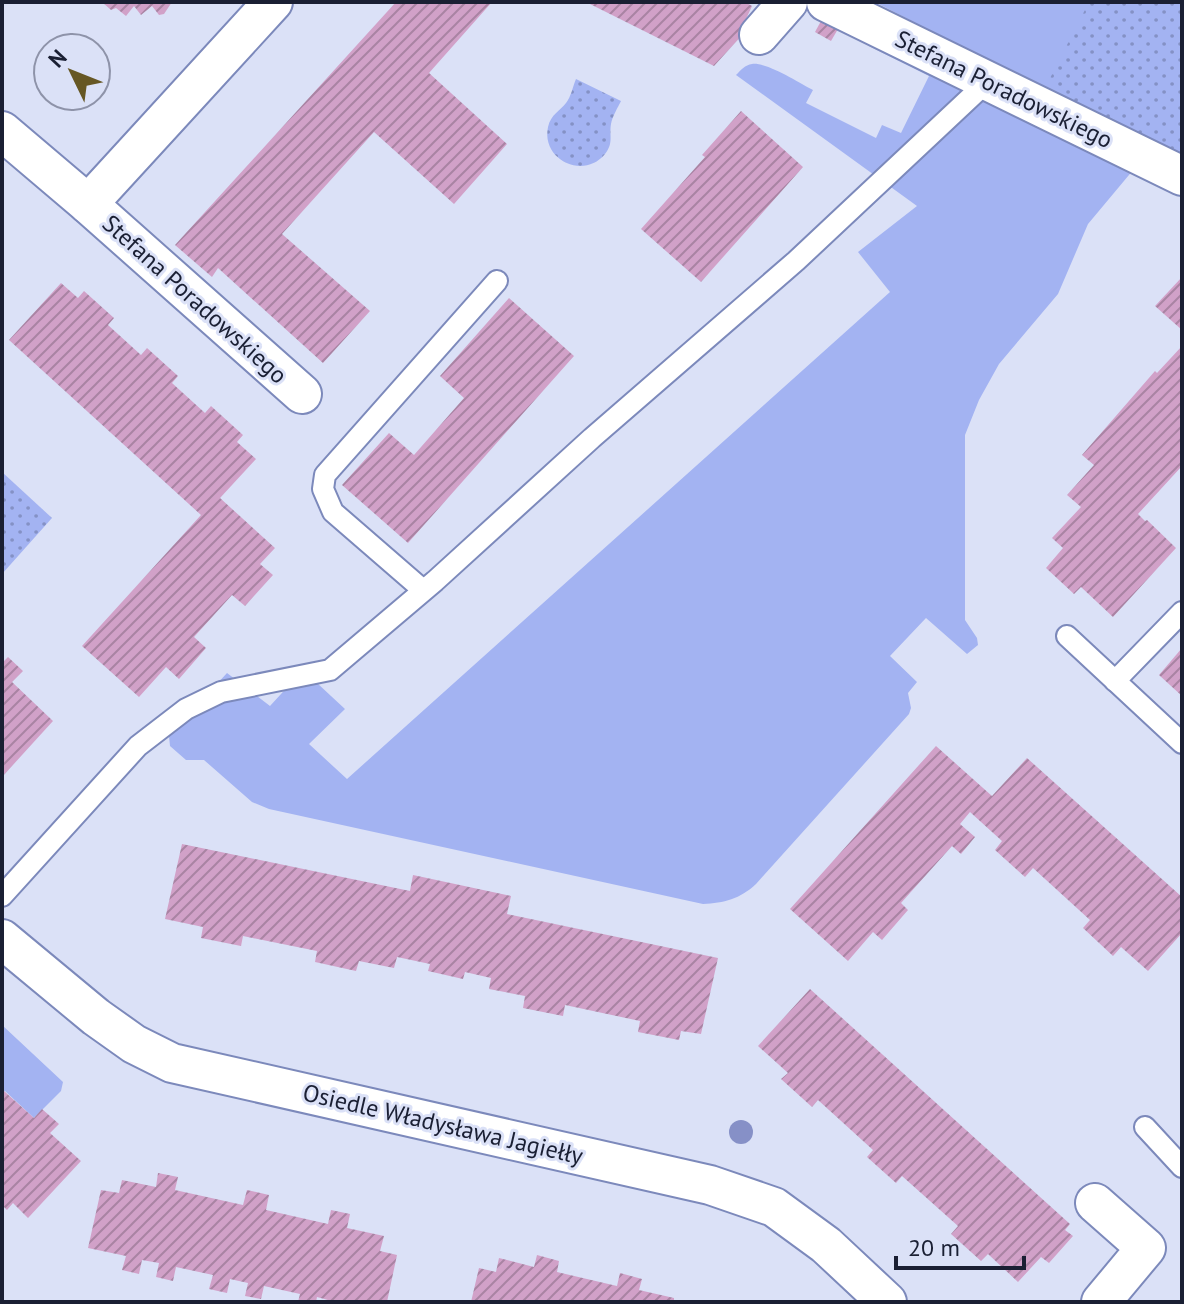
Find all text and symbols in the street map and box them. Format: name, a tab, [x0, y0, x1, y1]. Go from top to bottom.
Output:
street label: Stefana Poradowskiego	[890, 23, 1118, 155]
north arrow	[32, 32, 112, 112]
text: N	[42, 44, 73, 73]
street label: Stefana Poradowskiego	[96, 208, 294, 390]
street label: Osiedle Władysława Jagiełły	[300, 1077, 586, 1171]
scale bar	[896, 1220, 1024, 1270]
text: 20 m	[908, 1232, 960, 1263]

